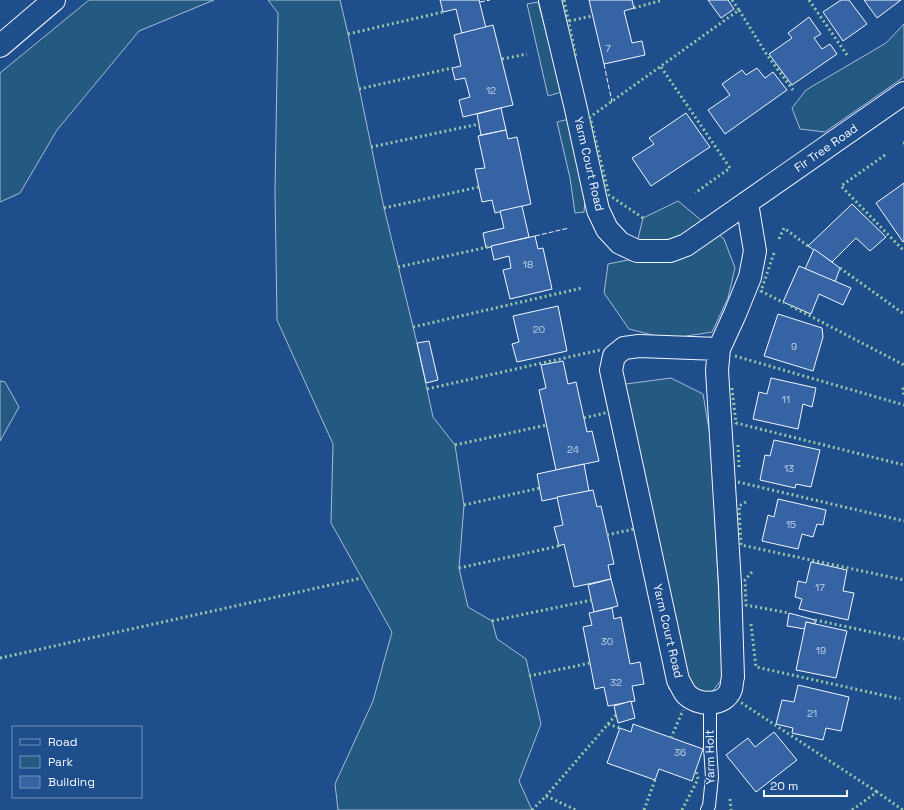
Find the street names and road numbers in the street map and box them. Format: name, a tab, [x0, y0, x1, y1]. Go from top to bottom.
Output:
street label: Yarm Court Road	[570, 115, 608, 213]
street label: Fir Tree Road	[791, 120, 861, 176]
street label: Yarm Court Road	[649, 582, 687, 680]
street label: Yarm Holt	[702, 729, 718, 785]

